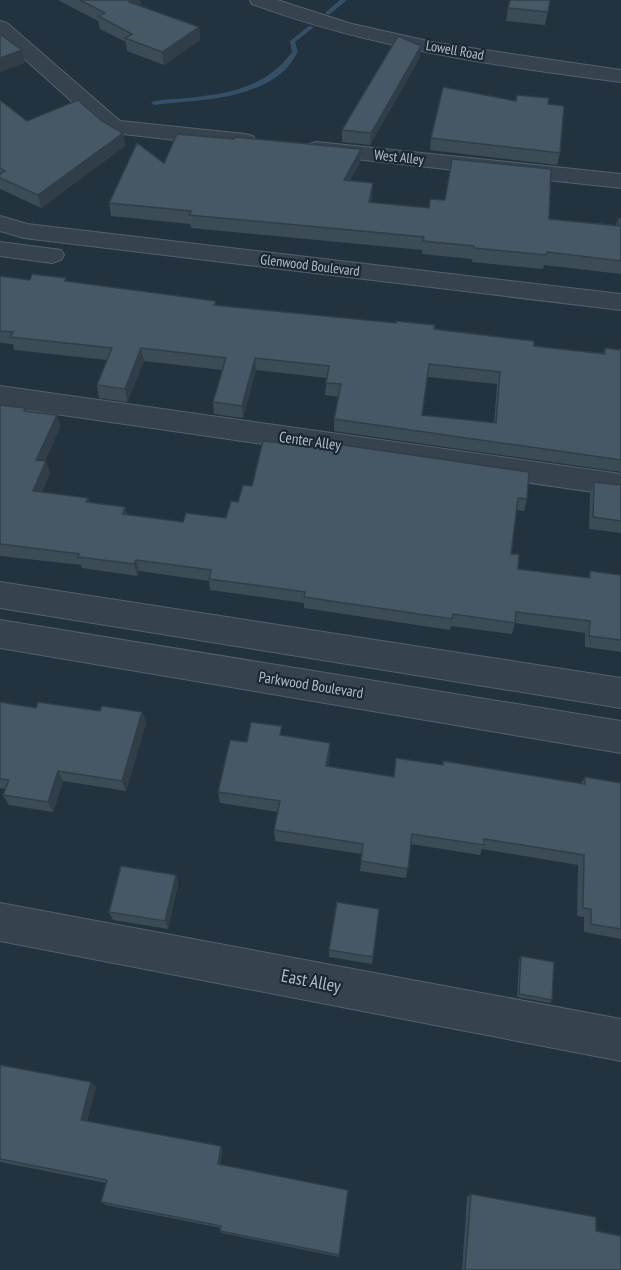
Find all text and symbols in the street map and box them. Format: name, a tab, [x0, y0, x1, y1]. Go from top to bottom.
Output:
street label: Lowell Road	[425, 36, 485, 64]
street label: West Alley	[373, 145, 425, 169]
street label: Glenwood Boulevard	[259, 250, 361, 280]
street label: Center Alley	[278, 427, 342, 454]
street label: Parkwood Boulevard	[257, 667, 365, 702]
street label: East Alley	[279, 963, 343, 998]

